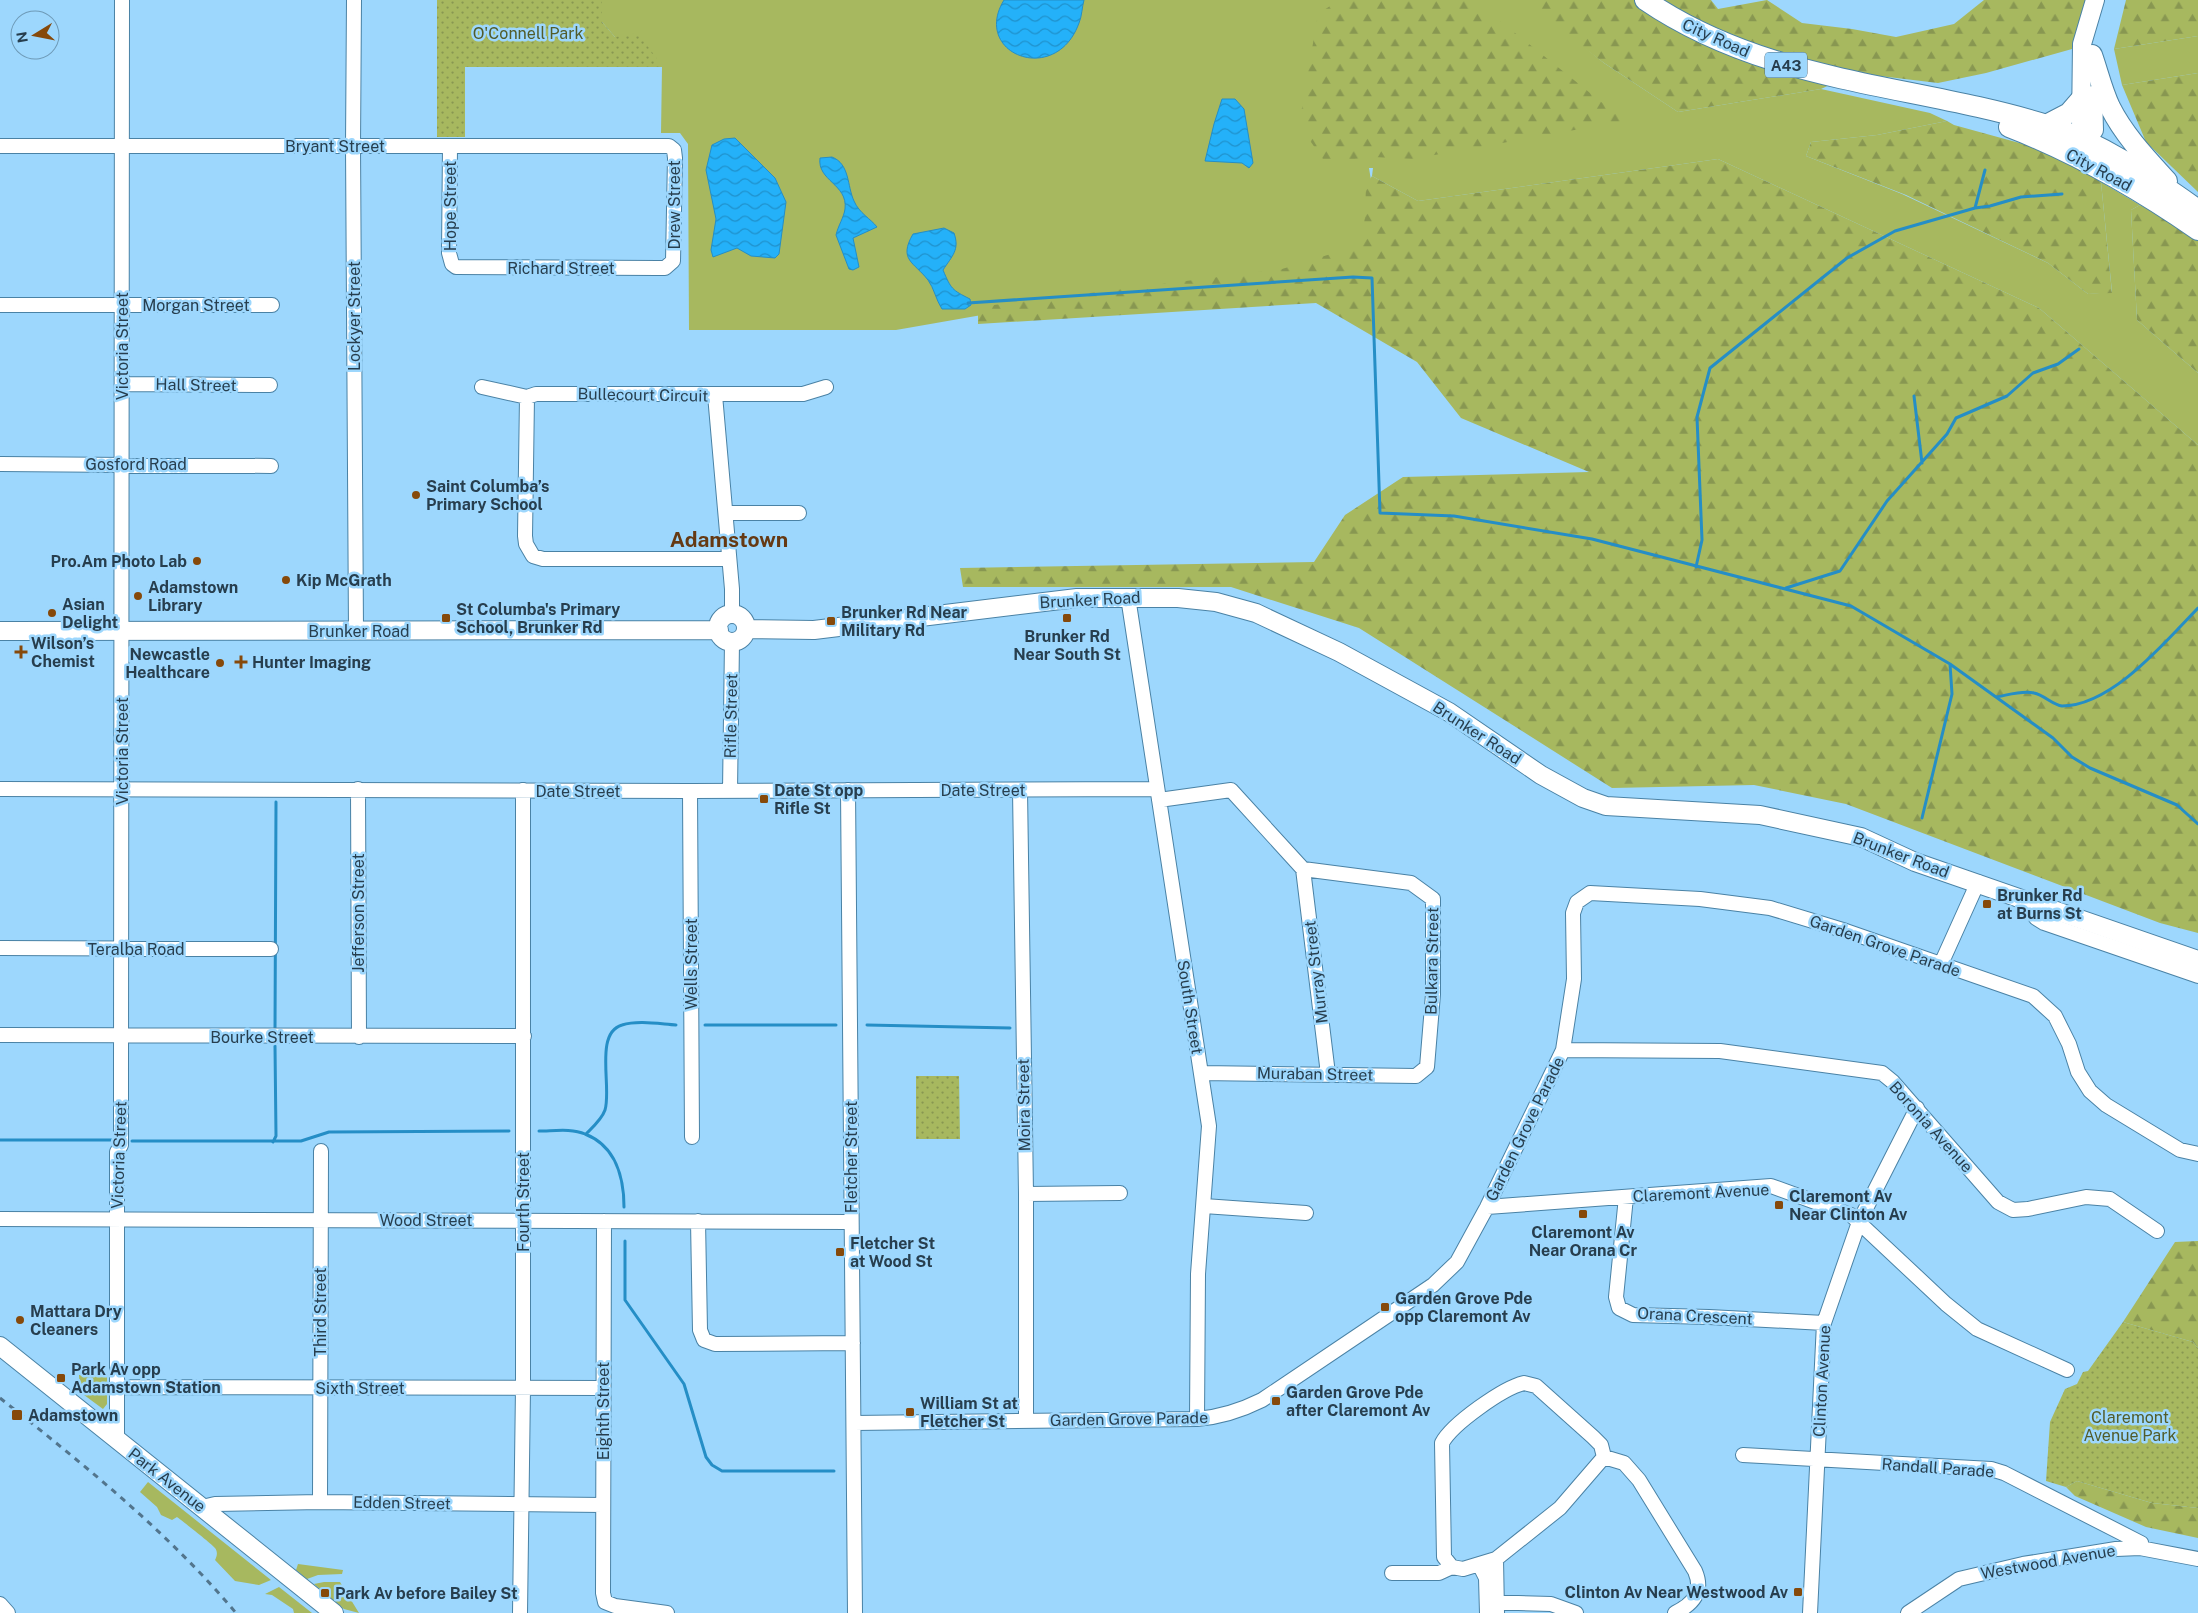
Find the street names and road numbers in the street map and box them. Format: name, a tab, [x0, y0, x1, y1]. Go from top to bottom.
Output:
street label: City Road	[1679, 15, 1753, 61]
road number: A43	[1765, 52, 1807, 78]
street label: Bryant Street	[285, 137, 385, 156]
street label: City Road	[2063, 145, 2135, 195]
street label: Drew Street	[665, 160, 684, 250]
street label: Hope Street	[441, 161, 460, 251]
street label: Richard Street	[507, 259, 615, 278]
street label: Lockyer Street	[345, 261, 364, 371]
street label: Victoria Street	[113, 292, 132, 400]
street label: Morgan Street	[142, 296, 250, 315]
street label: Hall Street	[155, 375, 237, 395]
street label: Bullecourt Circuit	[577, 384, 709, 406]
street label: Gosford Road	[85, 455, 187, 474]
street label: Brunker Road	[1039, 588, 1141, 612]
street label: Brunker Road	[308, 622, 410, 641]
street label: Rifle Street	[721, 673, 741, 759]
street label: Victoria Street	[113, 697, 132, 805]
street label: Brunker Road	[1429, 697, 1525, 769]
street label: Date Street	[940, 781, 1026, 800]
street label: Date Street	[535, 782, 621, 801]
street label: Brunker Road	[1850, 828, 1952, 882]
street label: Jefferson Street	[349, 853, 368, 973]
street label: Bulkara Street	[1422, 907, 1442, 1015]
street label: Garden Grove Parade	[1807, 911, 1963, 981]
street label: Wells Street	[682, 918, 701, 1010]
street label: Murray Street	[1300, 919, 1332, 1025]
street label: Teralba Road	[87, 940, 185, 959]
street label: South Street	[1173, 959, 1207, 1055]
street label: Bourke Street	[210, 1028, 314, 1047]
street label: Garden Grove Parade	[1482, 1054, 1568, 1204]
street label: Moira Street	[1014, 1059, 1034, 1151]
street label: Muraban Street	[1257, 1063, 1373, 1085]
street label: Boronia Avenue	[1885, 1078, 1977, 1176]
street label: Victoria Street	[108, 1101, 130, 1209]
street label: Fletcher Street	[842, 1101, 861, 1213]
street label: Fourth Street	[514, 1152, 533, 1252]
street label: Claremont Avenue	[1632, 1180, 1770, 1206]
street label: Wood Street	[380, 1211, 472, 1230]
street label: Third Street	[311, 1267, 330, 1357]
street label: Orana Crescent	[1637, 1303, 1753, 1329]
street label: Clinton Avenue	[1810, 1325, 1834, 1437]
street label: Eighth Street	[594, 1362, 613, 1460]
street label: Sixth Street	[315, 1379, 405, 1398]
street label: Garden Grove Parade	[1050, 1408, 1208, 1430]
street label: Park Avenue	[125, 1444, 209, 1516]
street label: Randall Parade	[1881, 1455, 1995, 1481]
street label: Edden Street	[353, 1493, 451, 1513]
street label: Westwood Avenue	[1979, 1541, 2117, 1583]

